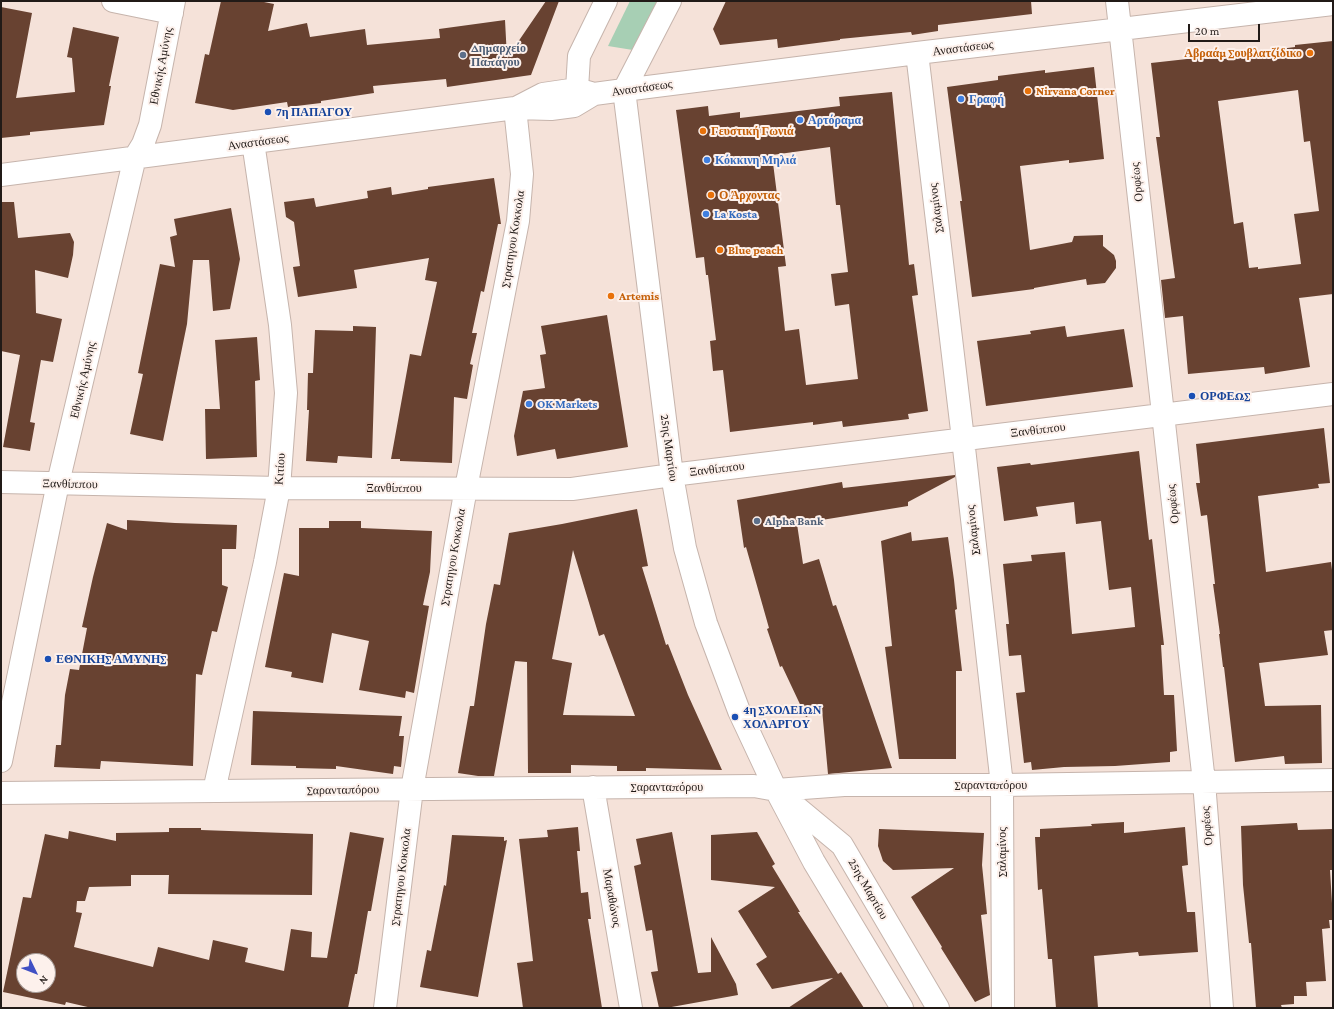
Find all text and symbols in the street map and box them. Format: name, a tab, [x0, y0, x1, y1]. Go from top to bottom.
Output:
scale bar	[1190, 16, 1262, 42]
text: 20 m	[1195, 24, 1219, 38]
street label: Εθνικής Αμύνης	[146, 26, 176, 106]
street label: Αναστάσεως	[932, 37, 994, 59]
place label: Δημαρχείο Παπάγου	[471, 41, 526, 69]
place label: Αβραάμ Σουβλατζίδικο	[1184, 46, 1302, 60]
marker: Αβραάμ Σουβλατζίδικο	[1305, 48, 1315, 58]
marker: Δημαρχείο Παπάγου	[458, 50, 468, 60]
street label: Αναστάσεως	[611, 77, 673, 99]
place label: Nirvana Corner	[1036, 84, 1115, 98]
marker: Nirvana Corner	[1023, 86, 1033, 96]
place label: Γραφή	[969, 92, 1004, 106]
marker: Γραφή	[956, 94, 966, 104]
place label: 7η ΠΑΠΑΓΟΥ	[276, 105, 352, 119]
marker: 7η ΠΑΠΑΓΟΥ	[263, 107, 273, 117]
place label: Αρτόραμα	[808, 113, 861, 127]
marker: Αρτόραμα	[795, 115, 805, 125]
place label: Γευστική Γωνιά	[711, 124, 794, 138]
marker: Γευστική Γωνιά	[698, 126, 708, 136]
street label: Αναστάσεως	[227, 131, 289, 153]
place label: Κόκκινη Μηλιά	[715, 153, 796, 167]
marker: Κόκκινη Μηλιά	[702, 155, 712, 165]
street label: Ορφέως	[1128, 162, 1146, 202]
street label: Σαλαμίνος	[926, 182, 946, 234]
place label: Ο Άρχοντας	[719, 188, 780, 202]
street label: Στρατηγου Κοκκολα	[498, 189, 528, 289]
marker: Ο Άρχοντας	[706, 190, 716, 200]
place label: La Kosta	[714, 207, 757, 221]
marker: La Kosta	[701, 209, 711, 219]
place label: Blue peach	[728, 243, 783, 257]
marker: Blue peach	[715, 245, 725, 255]
place label: Artemis	[619, 289, 659, 303]
marker: Artemis	[606, 291, 616, 301]
street label: Εθνικής Αμύνης	[67, 340, 99, 420]
place label: ΟΡΦΕΩΣ	[1200, 389, 1250, 403]
marker: ΟΡΦΕΩΣ	[1187, 391, 1197, 401]
place label: OK Markets	[537, 397, 597, 411]
marker: OK Markets	[524, 399, 534, 409]
street label: 25ης Μαρτίου	[657, 414, 681, 482]
street label: Ξανθίππου	[1010, 419, 1066, 441]
street label: Κιτίου	[272, 453, 288, 485]
street label: Ξανθίππου	[689, 458, 745, 480]
street label: Ξανθίππου	[42, 476, 98, 492]
street label: Ξανθίππου	[366, 481, 422, 495]
street label: Ορφέως	[1164, 484, 1182, 524]
street label: Σαλαμίνος	[963, 504, 983, 556]
street label: Στρατηγου Κοκκολα	[437, 507, 469, 607]
place label: Alpha Bank	[765, 514, 824, 528]
marker: Alpha Bank	[752, 516, 762, 526]
place label: ΕΘΝΙΚΗΣ ΑΜΥΝΗΣ	[56, 652, 166, 666]
marker: ΕΘΝΙΚΗΣ ΑΜΥΝΗΣ	[43, 654, 53, 664]
place label: 4η ΣΧΟΛΕΙΩΝ ΧΟΛΑΡΓΟΥ	[743, 703, 821, 731]
marker: 4η ΣΧΟΛΕΙΩΝ ΧΟΛΑΡΓΟΥ	[730, 712, 740, 722]
street label: Σαρανταπόρου	[955, 778, 1027, 792]
street label: Σαρανταπόρου	[631, 780, 703, 794]
street label: Σαρανταπόρου	[307, 782, 379, 798]
street label: Ορφέως	[1198, 806, 1216, 846]
street label: Στρατηγου Κοκκολα	[388, 827, 414, 927]
street label: Σαλαμίνος	[995, 827, 1009, 877]
street label: 25ης Μαρτίου	[845, 856, 891, 922]
street label: Μαραθώνος	[600, 868, 624, 928]
north arrow	[16, 953, 56, 993]
text: N	[37, 974, 51, 987]

